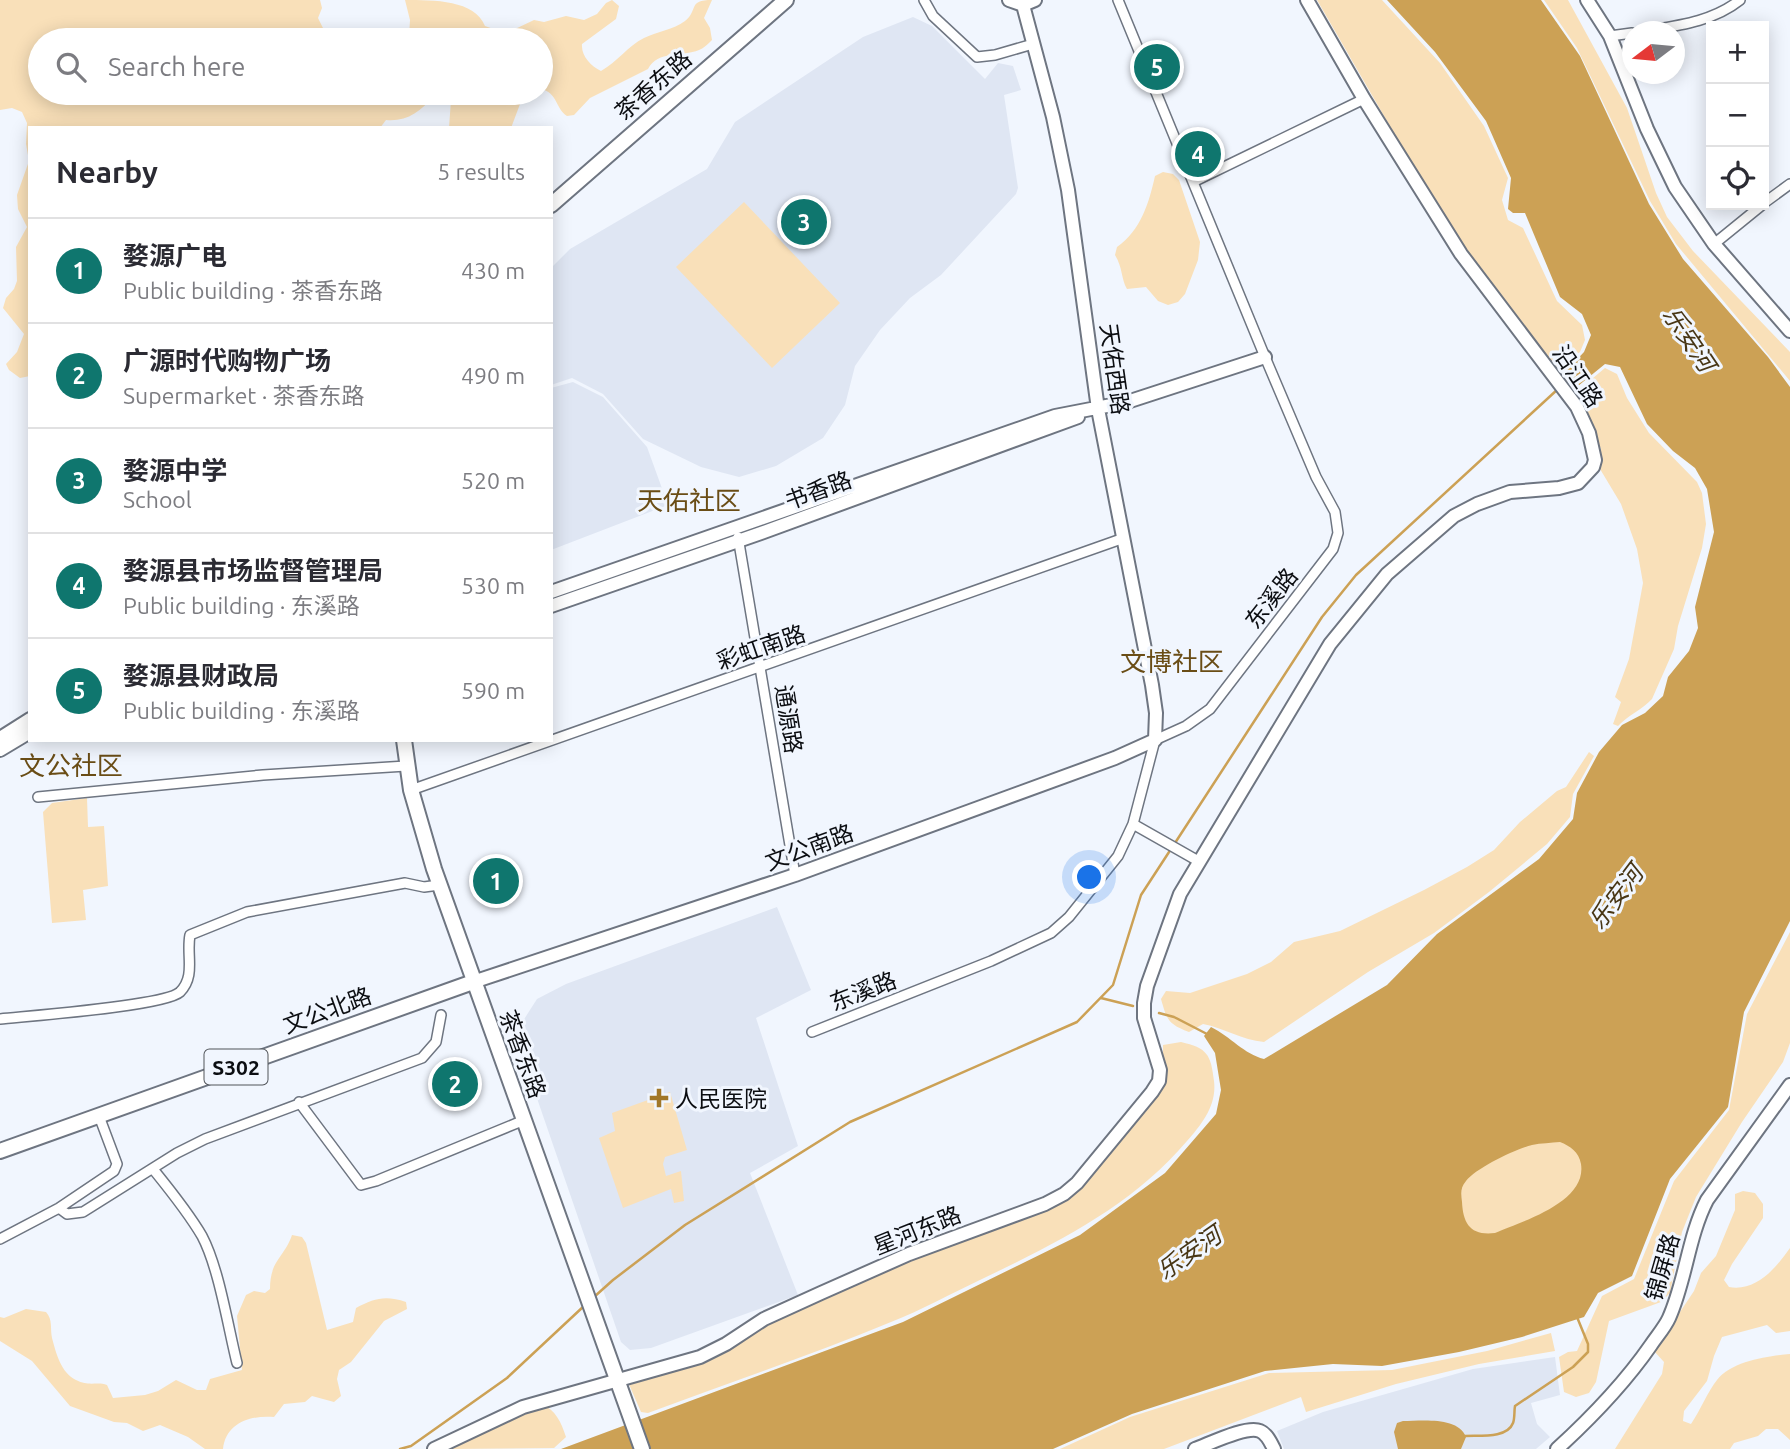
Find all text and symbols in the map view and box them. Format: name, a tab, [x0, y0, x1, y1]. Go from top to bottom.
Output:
north arrow	[1622, 21, 1685, 84]
map controls	[1706, 21, 1769, 210]
button: +	[1706, 21, 1769, 84]
search box	[28, 28, 553, 105]
pin: 5	[1134, 41, 1180, 93]
street label: 茶香东路	[610, 45, 696, 125]
icon: search	[52, 48, 90, 86]
text: Search here	[108, 52, 245, 81]
button: −	[1706, 84, 1769, 147]
pin: 4	[1175, 128, 1221, 180]
button: locate	[1706, 147, 1769, 210]
text: Nearby	[56, 155, 158, 189]
text: 5 results	[437, 159, 525, 184]
pin: 3	[781, 196, 827, 248]
text: 婺源广电	[123, 241, 227, 270]
text: 1	[73, 258, 85, 283]
text: 430 m	[461, 258, 525, 283]
text: Public building · 茶香东路	[123, 278, 383, 303]
water label: 乐安河	[1658, 302, 1723, 380]
street label: 天佑西路	[1096, 322, 1134, 416]
street label: 沿江路	[1548, 340, 1608, 412]
text: 广源时代购物广场	[123, 346, 331, 375]
text: 2	[73, 363, 85, 388]
text: 490 m	[461, 363, 525, 388]
text: Supermarket · 茶香东路	[123, 383, 365, 408]
text: 婺源中学	[123, 456, 227, 485]
street label: 书香路	[781, 466, 855, 514]
text: 3	[73, 468, 85, 493]
text: 520 m	[461, 468, 525, 493]
district label: 天佑社区	[637, 486, 741, 515]
text: School	[123, 487, 192, 512]
text: 婺源县市场监督管理局	[123, 556, 383, 585]
street label: 东溪路	[1240, 563, 1302, 633]
text: 4	[73, 573, 85, 598]
text: 530 m	[461, 573, 525, 598]
text: Public building · 东溪路	[123, 593, 360, 618]
street label: 彩虹南路	[713, 620, 809, 674]
district label: 文博社区	[1120, 647, 1224, 676]
text: 婺源县财政局	[123, 661, 279, 690]
text: 5	[73, 678, 85, 703]
text: 590 m	[461, 678, 525, 703]
street label: 通源路	[771, 683, 807, 755]
text: Public building · 东溪路	[123, 698, 360, 723]
district label: 文公社区	[19, 751, 123, 780]
street label: 文公南路	[761, 820, 857, 874]
pin: 1	[473, 855, 519, 907]
water label: 乐安河	[1584, 857, 1651, 934]
your location	[1072, 860, 1106, 894]
street label: 东溪路	[826, 967, 900, 1015]
street label: 文公北路	[279, 983, 375, 1037]
street label: 茶香东路	[496, 1006, 550, 1102]
road number: S302	[204, 1050, 268, 1084]
pin: 2	[432, 1058, 478, 1110]
place label: 人民医院	[675, 1086, 767, 1111]
marker: 人民医院	[649, 1088, 669, 1108]
street label: 星河东路	[870, 1201, 964, 1259]
water label: 乐安河	[1152, 1219, 1230, 1285]
street label: 锦屏路	[1640, 1230, 1684, 1304]

